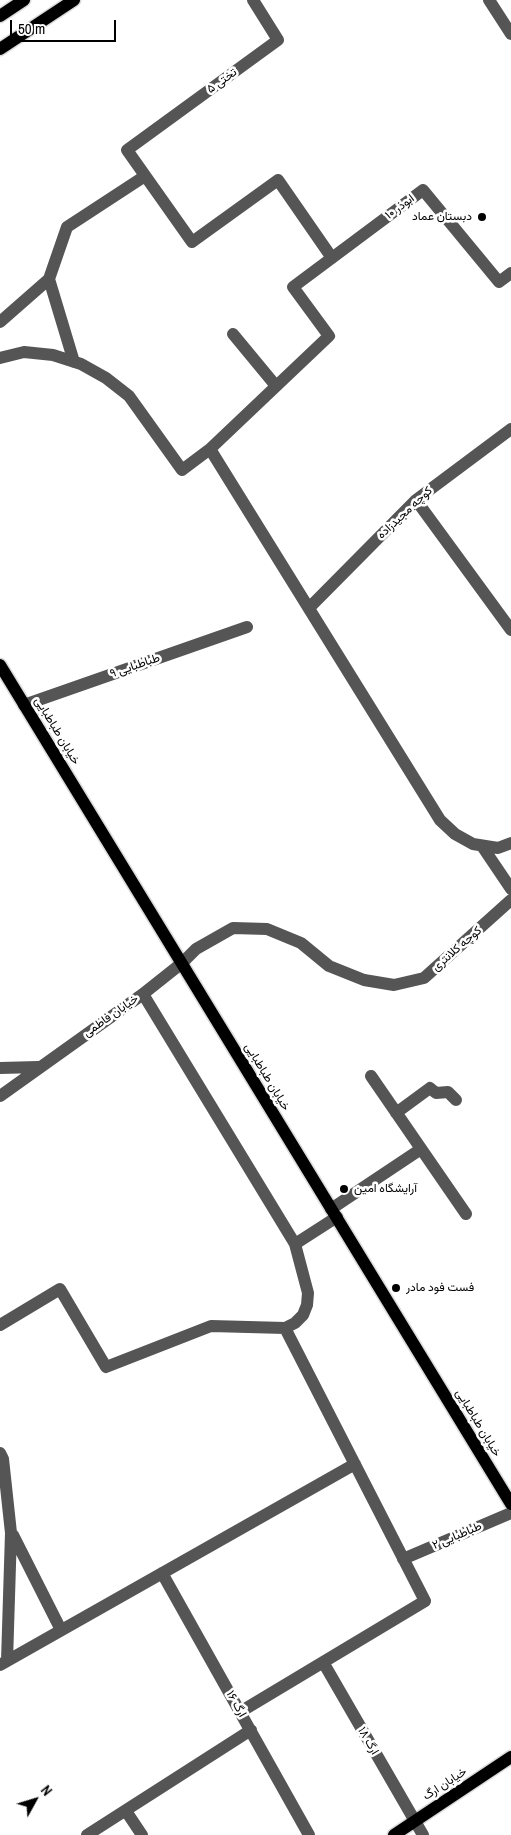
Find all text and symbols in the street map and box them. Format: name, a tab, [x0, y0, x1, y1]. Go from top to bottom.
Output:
scale bar	[12, 10, 119, 42]
text: 50 m	[18, 18, 45, 39]
street label: تختی ۵	[204, 65, 240, 97]
street label: ابوذر ۱۰	[383, 191, 417, 223]
place label: دبستان عماد	[412, 210, 472, 224]
marker: دبستان عماد	[476, 211, 488, 223]
street label: کوچه مجیدزاده	[374, 484, 436, 542]
street label: طباطبایی ۹	[108, 651, 162, 681]
street label: خیابان طباطبایی	[31, 695, 83, 767]
street label: کوچه کلانتری	[429, 924, 485, 974]
street label: خیابان فاطمی	[81, 992, 141, 1040]
street label: خیابان طباطبایی	[241, 1041, 293, 1113]
place label: آرایشگاه امین	[354, 1182, 417, 1196]
marker: آرایشگاه امین	[338, 1183, 350, 1195]
place label: فست فود مادر	[406, 1281, 474, 1295]
marker: فست فود مادر	[390, 1282, 402, 1294]
street label: خیابان طباطبایی	[452, 1387, 504, 1459]
street label: طباطبایی ۲	[430, 1519, 484, 1553]
street label: ارگ ۱۶	[223, 1688, 249, 1720]
street label: ارگ ۱۸	[354, 1725, 382, 1757]
street label: خیابان ارگ	[420, 1765, 470, 1803]
north arrow	[10, 1775, 60, 1825]
text: N	[37, 1782, 56, 1799]

